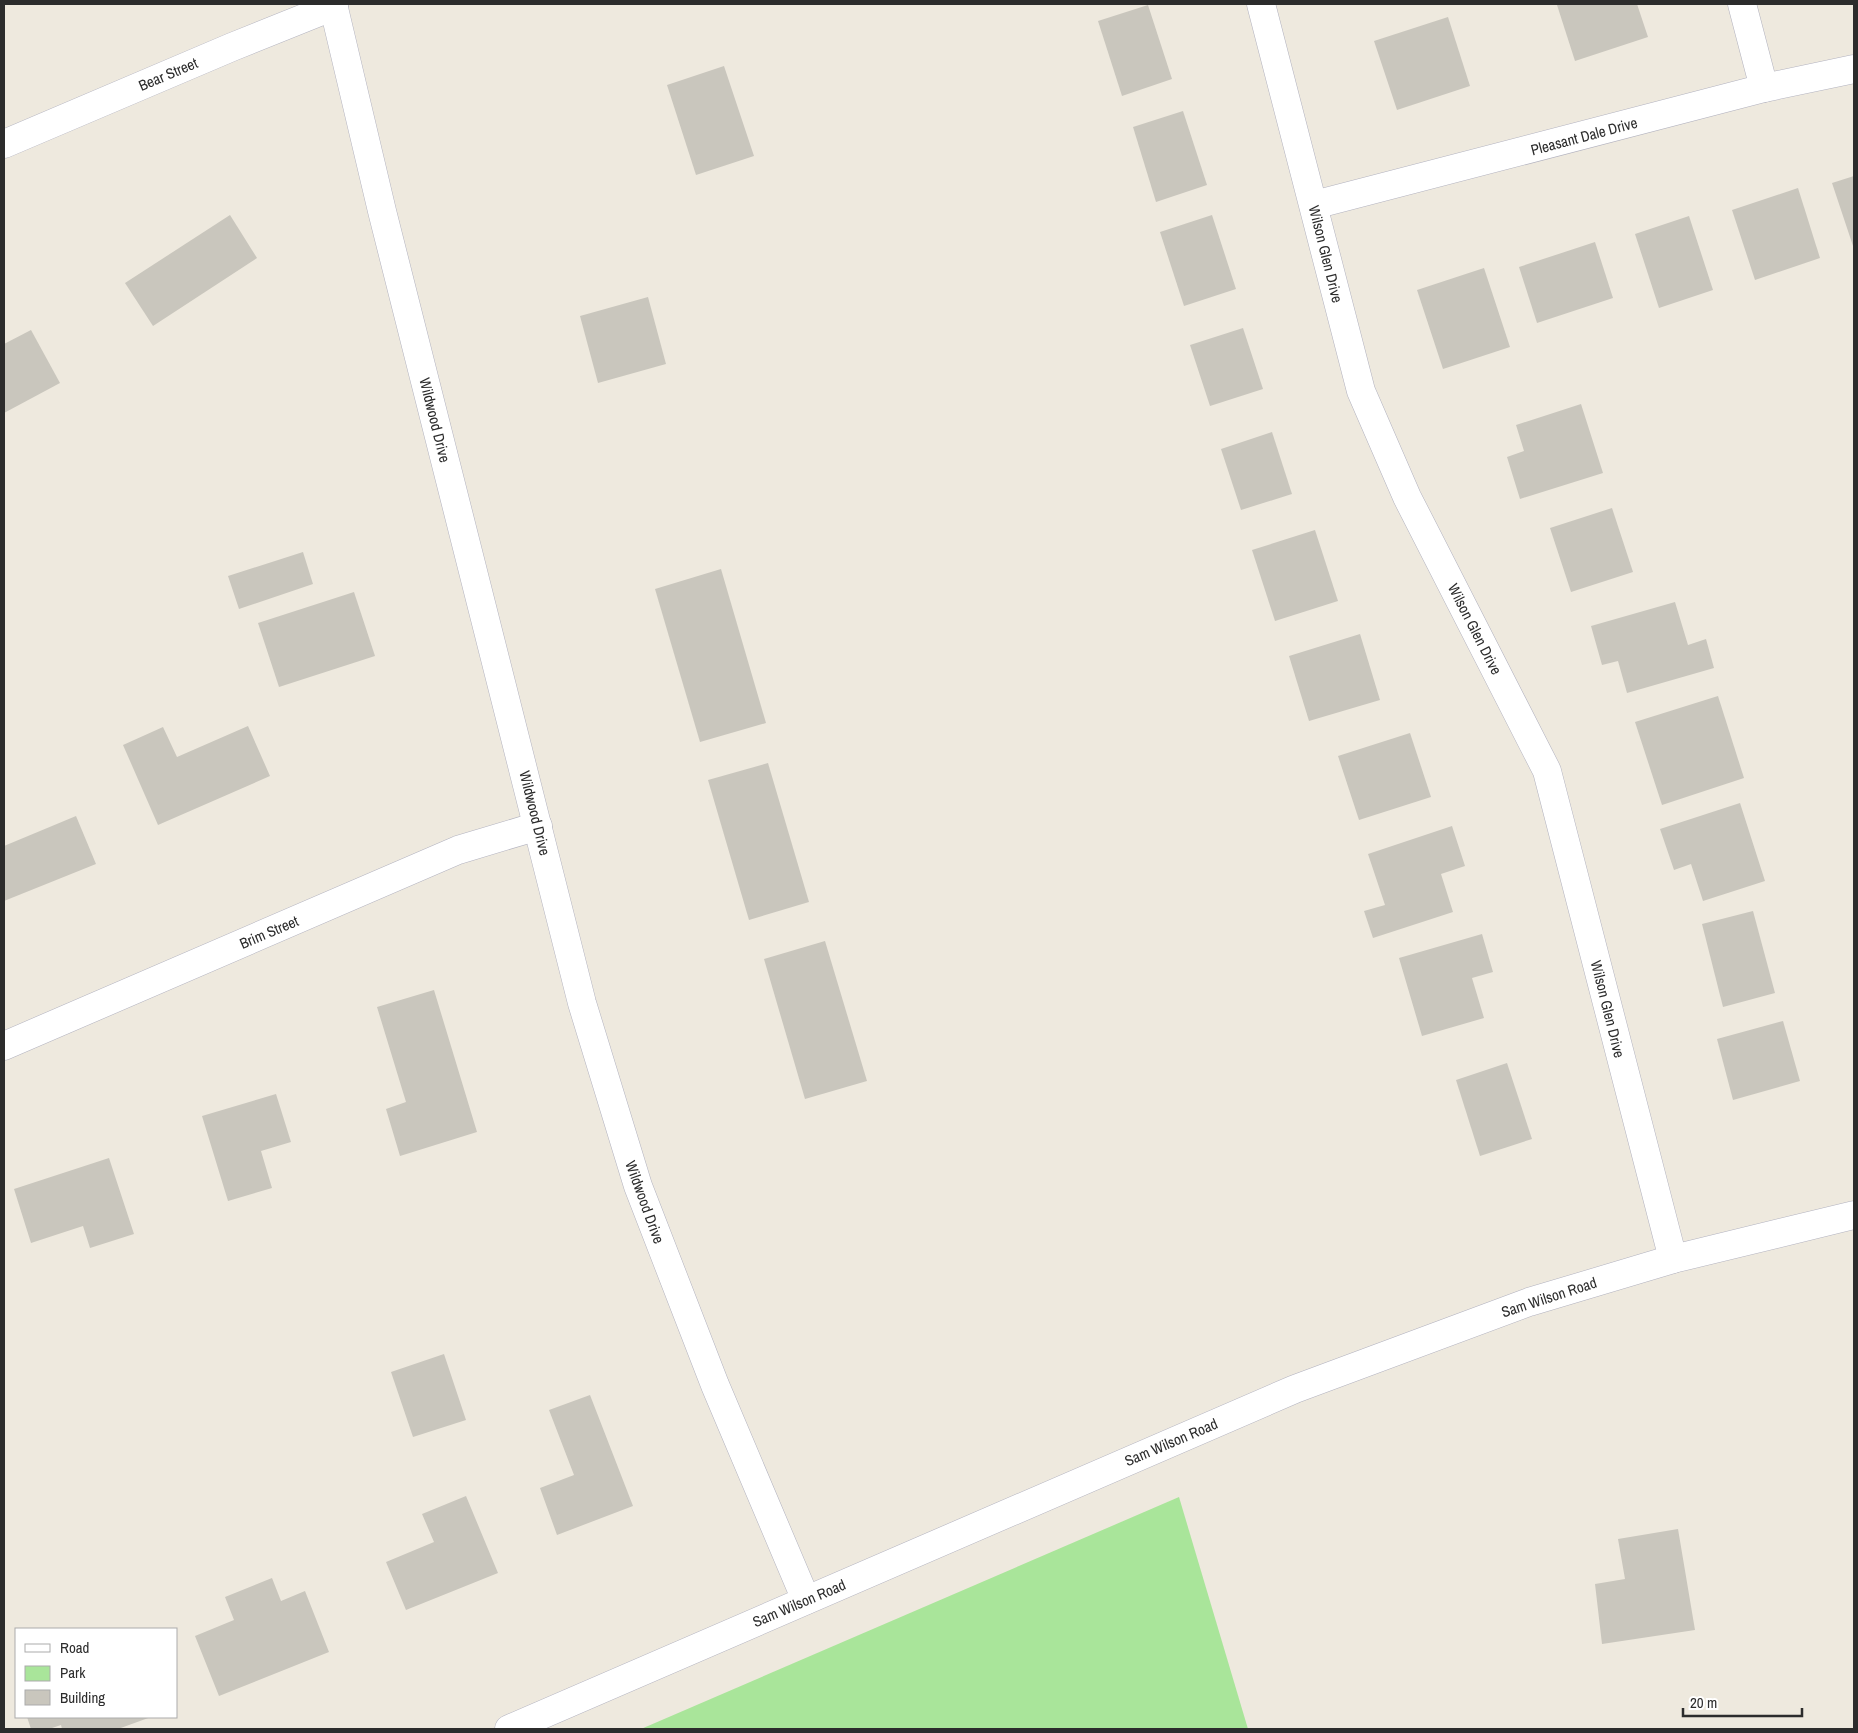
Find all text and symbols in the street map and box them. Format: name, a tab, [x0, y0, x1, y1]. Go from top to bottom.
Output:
street label: Bear Street	[135, 52, 201, 96]
street label: Pleasant Dale Drive	[1528, 112, 1640, 160]
street label: Wilson Glen Drive	[1304, 203, 1348, 305]
street label: Wildwood Drive	[414, 375, 456, 465]
street label: Wilson Glen Drive	[1443, 580, 1507, 678]
street label: Wildwood Drive	[514, 768, 556, 858]
street label: Brim Street	[236, 910, 302, 954]
street label: Wilson Glen Drive	[1586, 958, 1630, 1060]
street label: Wildwood Drive	[620, 1158, 670, 1247]
street label: Sam Wilson Road	[1499, 1272, 1599, 1322]
street label: Sam Wilson Road	[1121, 1413, 1221, 1471]
street label: Sam Wilson Road	[749, 1574, 849, 1632]
legend	[15, 1628, 178, 1718]
text: Road	[60, 1637, 89, 1658]
text: Park	[60, 1662, 86, 1683]
scale bar	[1683, 1686, 1802, 1718]
text: Building	[60, 1687, 105, 1708]
text: 20 m	[1690, 1692, 1717, 1713]

